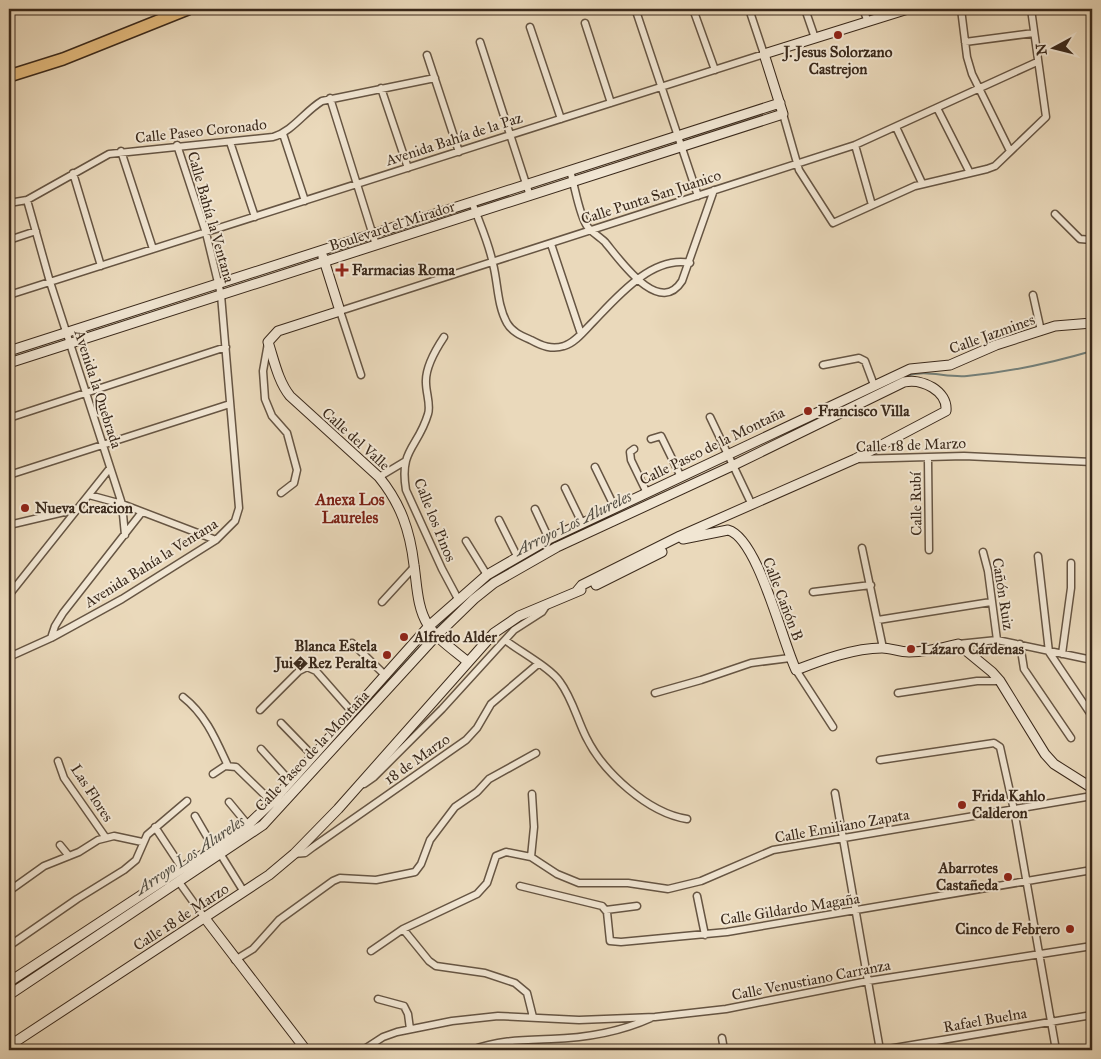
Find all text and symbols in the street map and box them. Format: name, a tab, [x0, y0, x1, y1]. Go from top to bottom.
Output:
north arrow	[1028, 22, 1078, 72]
marker: J. Jesus Solorzano Castrejon	[832, 29, 844, 41]
text: N	[1032, 42, 1051, 56]
place label: J. Jesus Solorzano Castrejon	[782, 43, 893, 79]
street label: Avenida Bahía de la Paz	[382, 108, 525, 170]
street label: Calle Paseo Coronado	[134, 115, 268, 147]
street label: Calle Bahía la Ventana	[184, 149, 239, 285]
street label: Calle Punta San Juanico	[579, 166, 724, 229]
street label: Boulevard el Mirador	[327, 197, 458, 255]
place label: Farmacias Roma	[352, 261, 455, 279]
marker: Farmacias Roma	[336, 264, 348, 276]
street label: Calle Jazmines	[947, 310, 1038, 359]
street label: Avenida la Quebrada	[70, 327, 126, 451]
place label: Francisco Villa	[818, 402, 910, 420]
street label: Calle Paseo de la Montaña	[637, 403, 788, 489]
street label: Calle del Valle	[318, 404, 394, 474]
marker: Francisco Villa	[802, 405, 814, 417]
street label: Calle 18 de Marzo	[856, 434, 967, 456]
street label: Calle Rubí	[906, 471, 926, 536]
street label: Calle los Pinos	[410, 476, 460, 564]
water label: Arroyo Los Alureles	[510, 486, 635, 560]
district label: Anexa Los Laureles	[314, 490, 385, 527]
place label: Nueva Creacion	[35, 499, 134, 517]
marker: Nueva Creacion	[19, 502, 31, 514]
street label: Avenida Bahía la Ventana	[80, 514, 222, 612]
street label: Calle Cañón B	[759, 555, 807, 643]
street label: Cañón Ruiz	[988, 556, 1018, 632]
place label: Alfredo Alder	[413, 628, 497, 646]
marker: Alfredo Alder	[398, 631, 410, 643]
place label: Blanca Estela Jui�Rez Peralta	[273, 637, 378, 673]
place label: Lázaro Cárdenas	[921, 640, 1024, 658]
marker: Lázaro Cárdenas	[905, 643, 917, 655]
marker: Blanca Estela Jui�Rez Peralta	[381, 649, 393, 661]
street label: Calle Paseo de la Montaña	[251, 686, 373, 815]
street label: 18 de Marzo	[381, 730, 454, 788]
street label: Las Flores	[67, 761, 117, 825]
place label: Frida Kahlo Calderon	[972, 787, 1046, 822]
marker: Frida Kahlo Calderon	[956, 799, 968, 811]
street label: Calle Emiliano Zapata	[773, 805, 911, 847]
water label: Arroyo Los Alureles	[130, 811, 249, 900]
place label: Abarrotes Castañeda	[936, 859, 999, 894]
marker: Abarrotes Castañeda	[1002, 871, 1014, 883]
street label: Calle 18 de Marzo	[130, 879, 232, 955]
street label: Calle Gildardo Magaña	[719, 889, 862, 929]
place label: Cinco de Febrero	[955, 920, 1060, 938]
marker: Cinco de Febrero	[1064, 923, 1076, 935]
street label: Calle Venustiano Carranza	[730, 956, 893, 1004]
street label: Rafael Buelna	[942, 1004, 1029, 1036]

